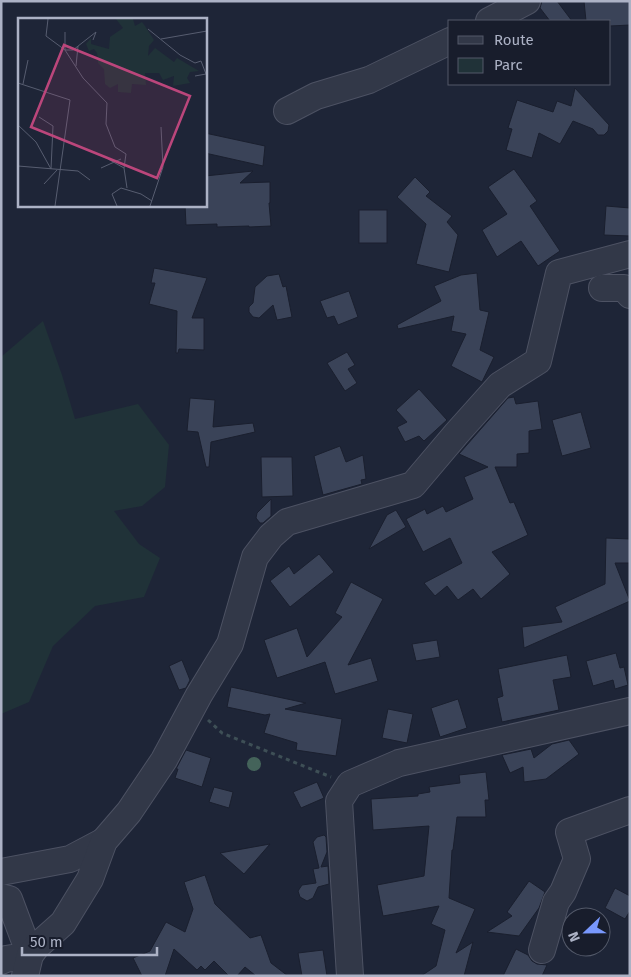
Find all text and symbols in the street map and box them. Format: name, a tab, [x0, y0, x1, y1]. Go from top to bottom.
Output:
inset map	[18, 18, 206, 206]
legend	[448, 20, 611, 85]
text: Route	[494, 31, 534, 49]
text: Parc	[494, 56, 523, 74]
north arrow	[561, 907, 611, 957]
scale bar	[22, 924, 158, 956]
text: N	[565, 929, 584, 944]
text: 50 m	[30, 933, 63, 951]

